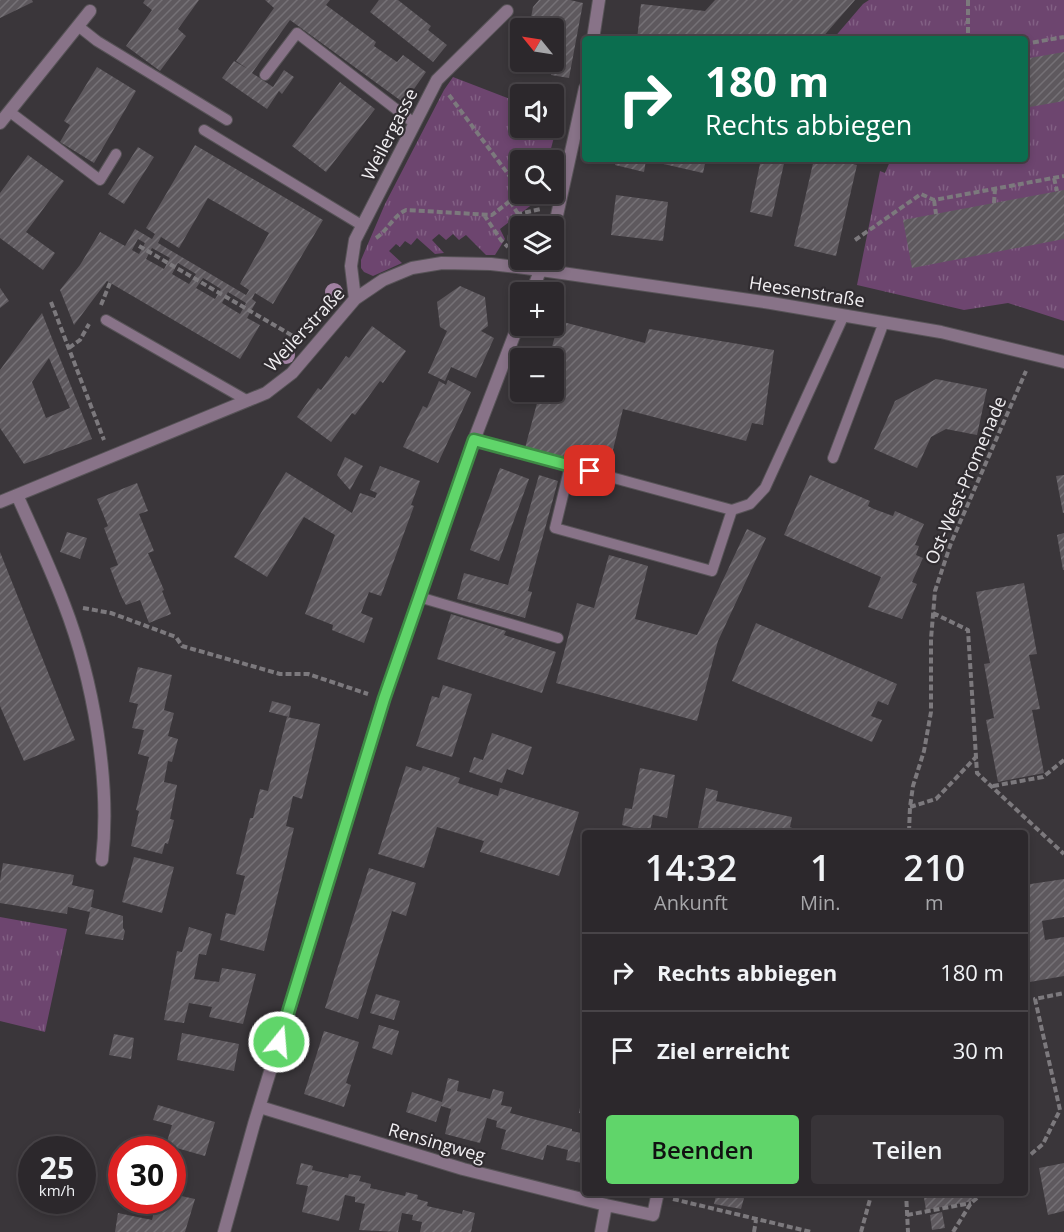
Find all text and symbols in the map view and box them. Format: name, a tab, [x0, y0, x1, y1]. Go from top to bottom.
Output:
north arrow	[510, 18, 564, 72]
map controls	[510, 18, 564, 402]
text: 180 m	[705, 52, 829, 109]
icon: right	[606, 60, 684, 138]
street label: Weilergasse	[356, 84, 422, 184]
button: sound	[510, 84, 564, 138]
text: Rechts abbiegen	[705, 106, 912, 143]
button: search	[510, 150, 564, 204]
button: layers	[510, 216, 564, 270]
street label: Heesenstraße	[747, 270, 867, 312]
street label: Weilerstraße	[259, 282, 349, 376]
button: +	[510, 282, 564, 336]
button: −	[510, 348, 564, 402]
street label: Ost-West-Promenade	[919, 392, 1011, 568]
pin	[564, 445, 615, 496]
icon: arrive	[573, 454, 606, 487]
text: 14:32	[645, 843, 737, 892]
text: 1	[810, 843, 831, 892]
text: 210	[903, 843, 965, 892]
text: Ankunft	[654, 889, 728, 916]
text: Min.	[800, 889, 840, 916]
text: m	[925, 889, 943, 916]
icon: right	[606, 956, 639, 989]
text: Rechts abbiegen	[657, 957, 837, 987]
text: 180 m	[940, 957, 1004, 987]
position arrow	[247, 1010, 311, 1074]
icon: arrive	[606, 1034, 639, 1067]
text: Ziel erreicht	[657, 1035, 790, 1065]
text: 30 m	[953, 1035, 1004, 1065]
button: Beenden	[606, 1115, 799, 1184]
button: Teilen	[811, 1115, 1004, 1184]
street label: Rensingweg	[386, 1117, 489, 1167]
speed limit sign: 30	[108, 1136, 186, 1214]
text: 25	[40, 1147, 74, 1188]
text: km/h	[39, 1180, 75, 1200]

